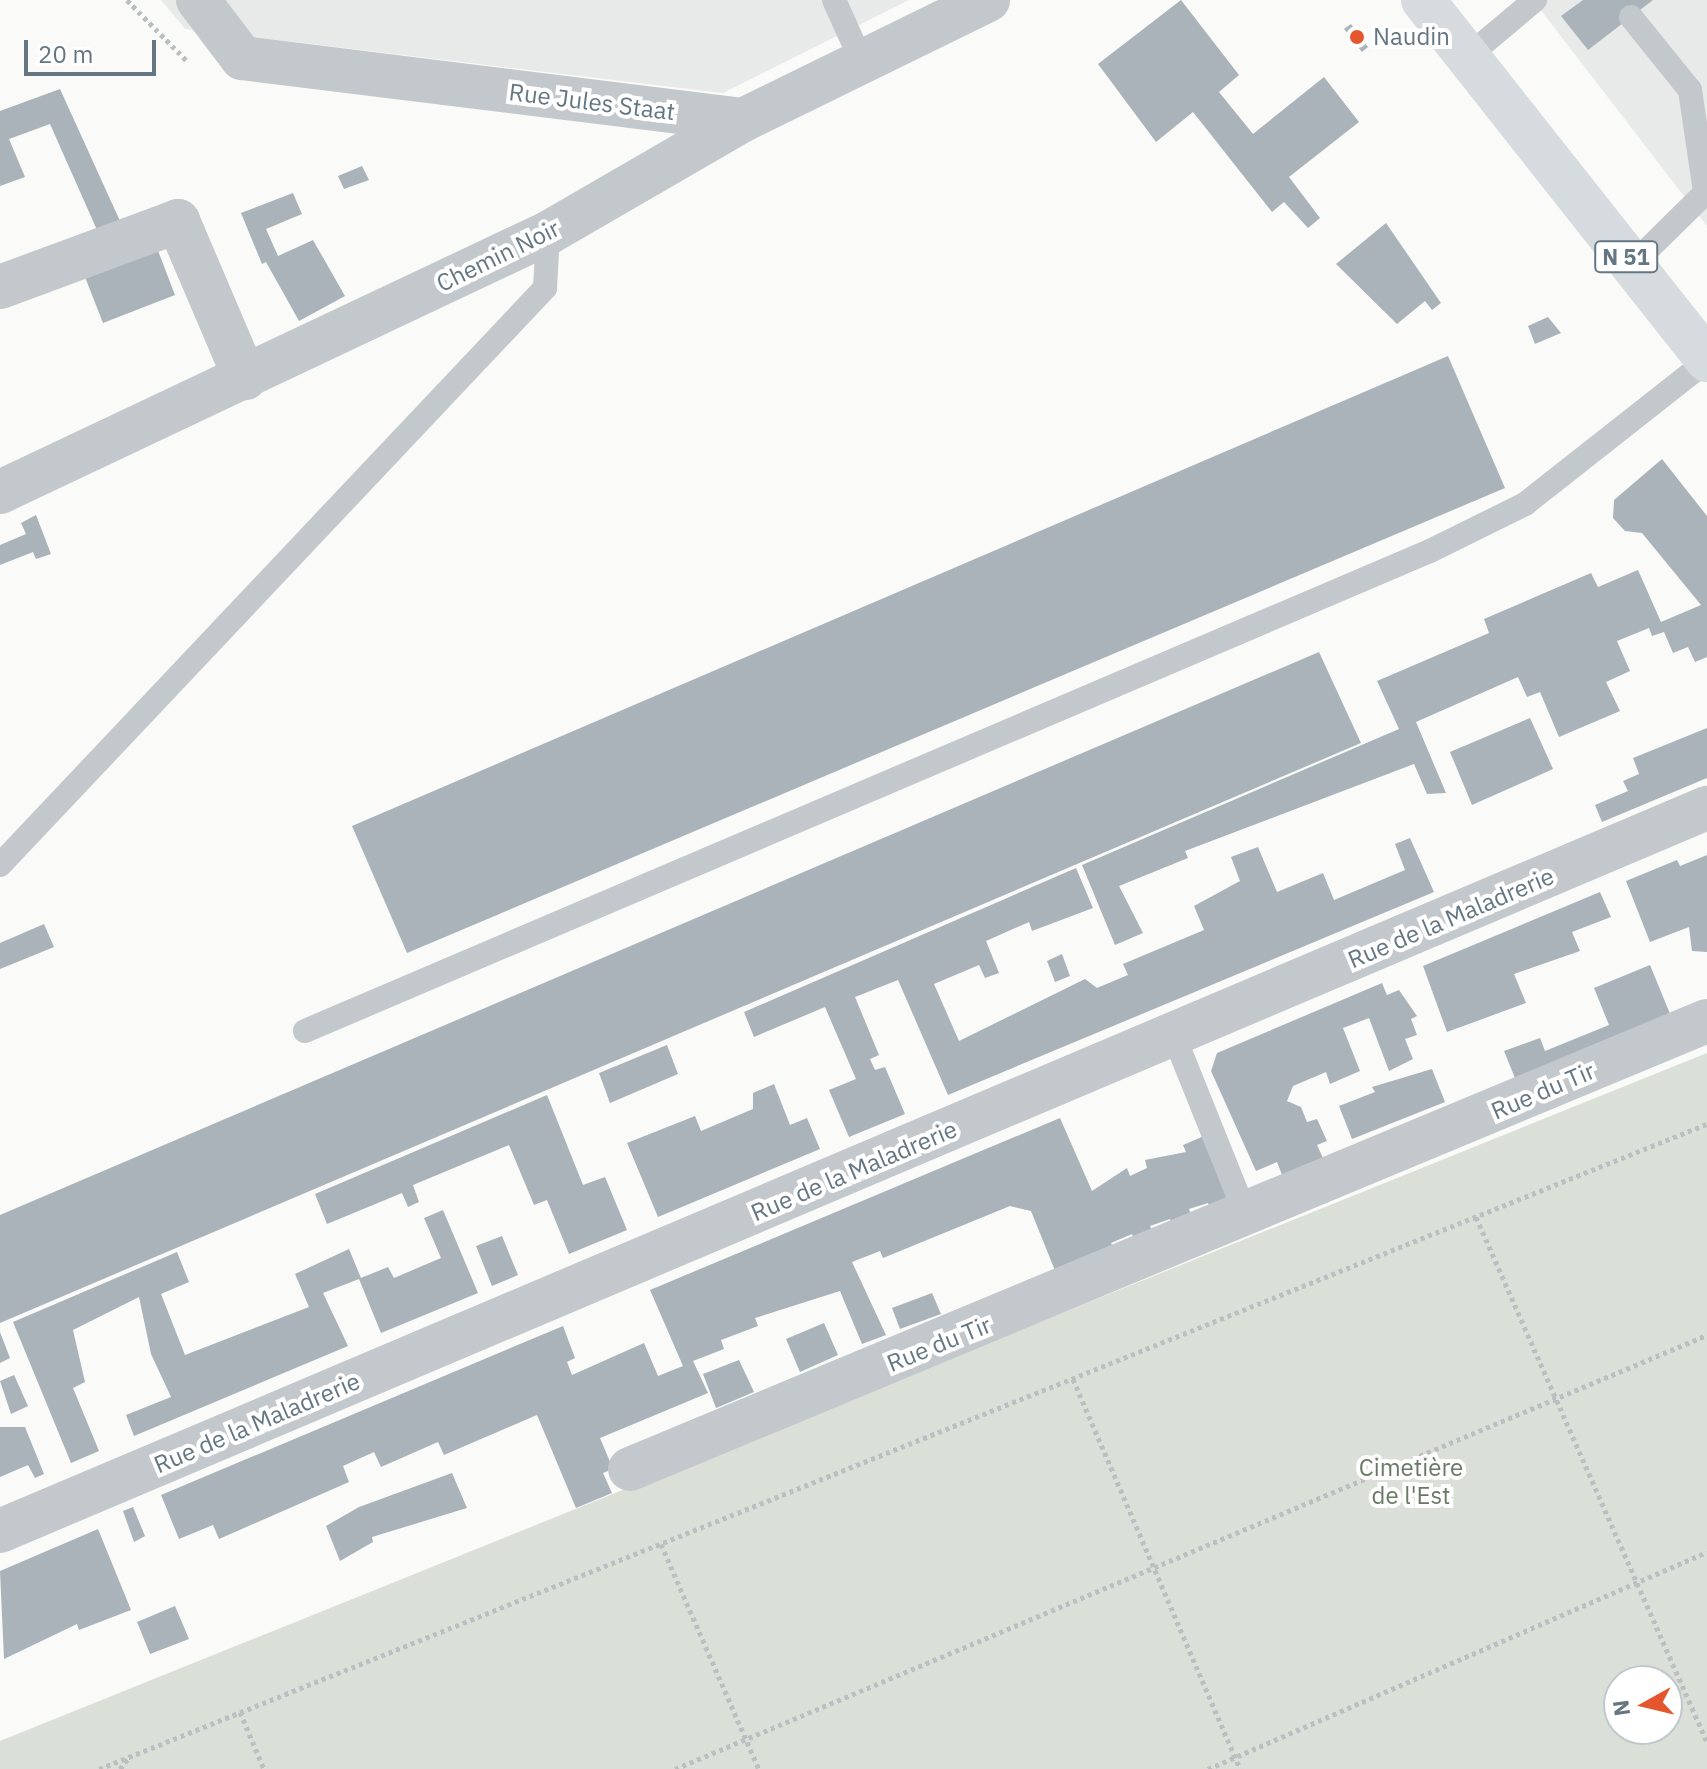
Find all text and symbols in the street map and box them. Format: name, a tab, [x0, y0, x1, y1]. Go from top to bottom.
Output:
place label: Naudin	[1373, 23, 1450, 51]
scale bar	[28, 24, 160, 74]
marker: Naudin	[1348, 28, 1366, 46]
text: 20 m	[38, 38, 93, 70]
street label: Rue Jules Staat	[507, 78, 677, 126]
street label: Chemin Noir	[432, 214, 564, 298]
road number: N 51	[1594, 239, 1658, 275]
street label: Rue de la Maladrerie	[1344, 862, 1558, 974]
street label: Rue du Tir	[1487, 1056, 1599, 1126]
street label: Rue de la Maladrerie	[747, 1115, 961, 1227]
street label: Rue du Tir	[883, 1310, 995, 1378]
street label: Rue de la Maladrerie	[150, 1367, 364, 1479]
park label: Cimetière de l'Est	[1359, 1454, 1463, 1510]
north arrow	[1603, 1665, 1683, 1745]
text: N	[1605, 1698, 1636, 1718]

